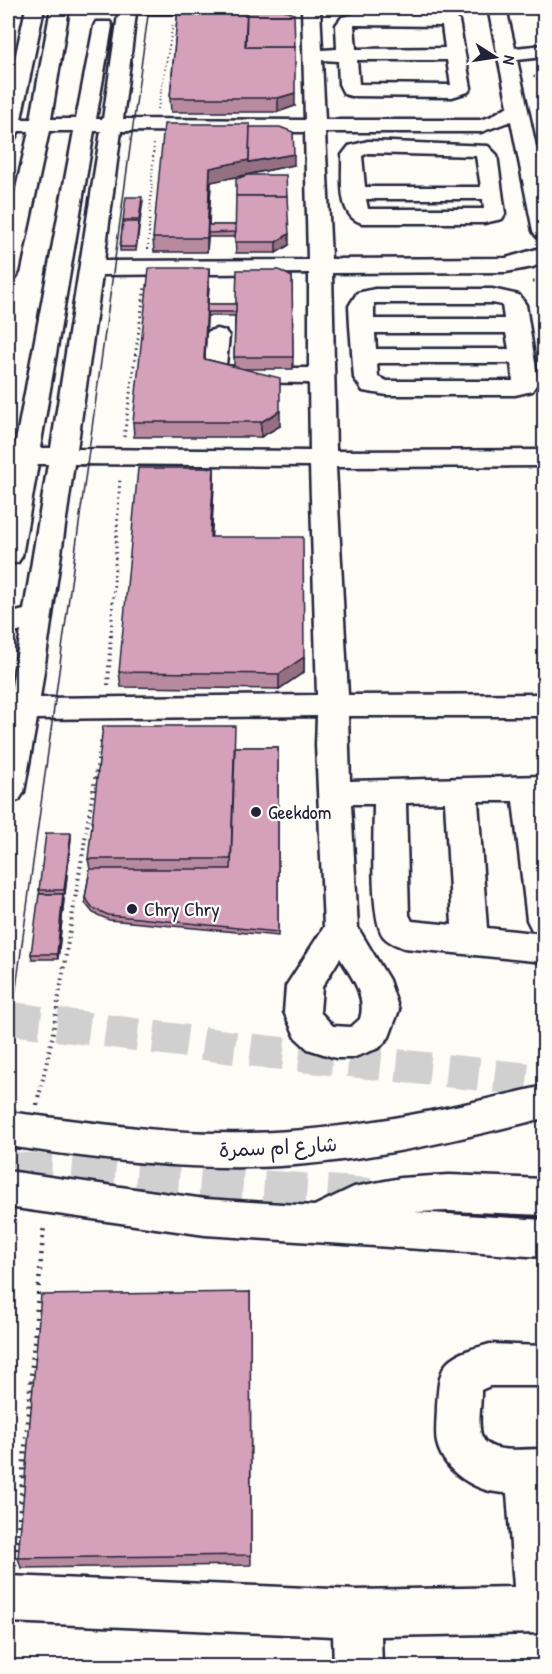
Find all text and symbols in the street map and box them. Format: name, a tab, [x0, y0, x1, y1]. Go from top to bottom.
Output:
north arrow	[465, 27, 525, 87]
text: N	[498, 54, 521, 67]
place label: Geekdom	[268, 798, 331, 825]
marker: Geekdom	[249, 805, 263, 819]
place label: Chry Chry	[144, 895, 220, 922]
marker: Chry Chry	[125, 902, 139, 916]
street label: شارع ام سمرة	[218, 1130, 338, 1165]

